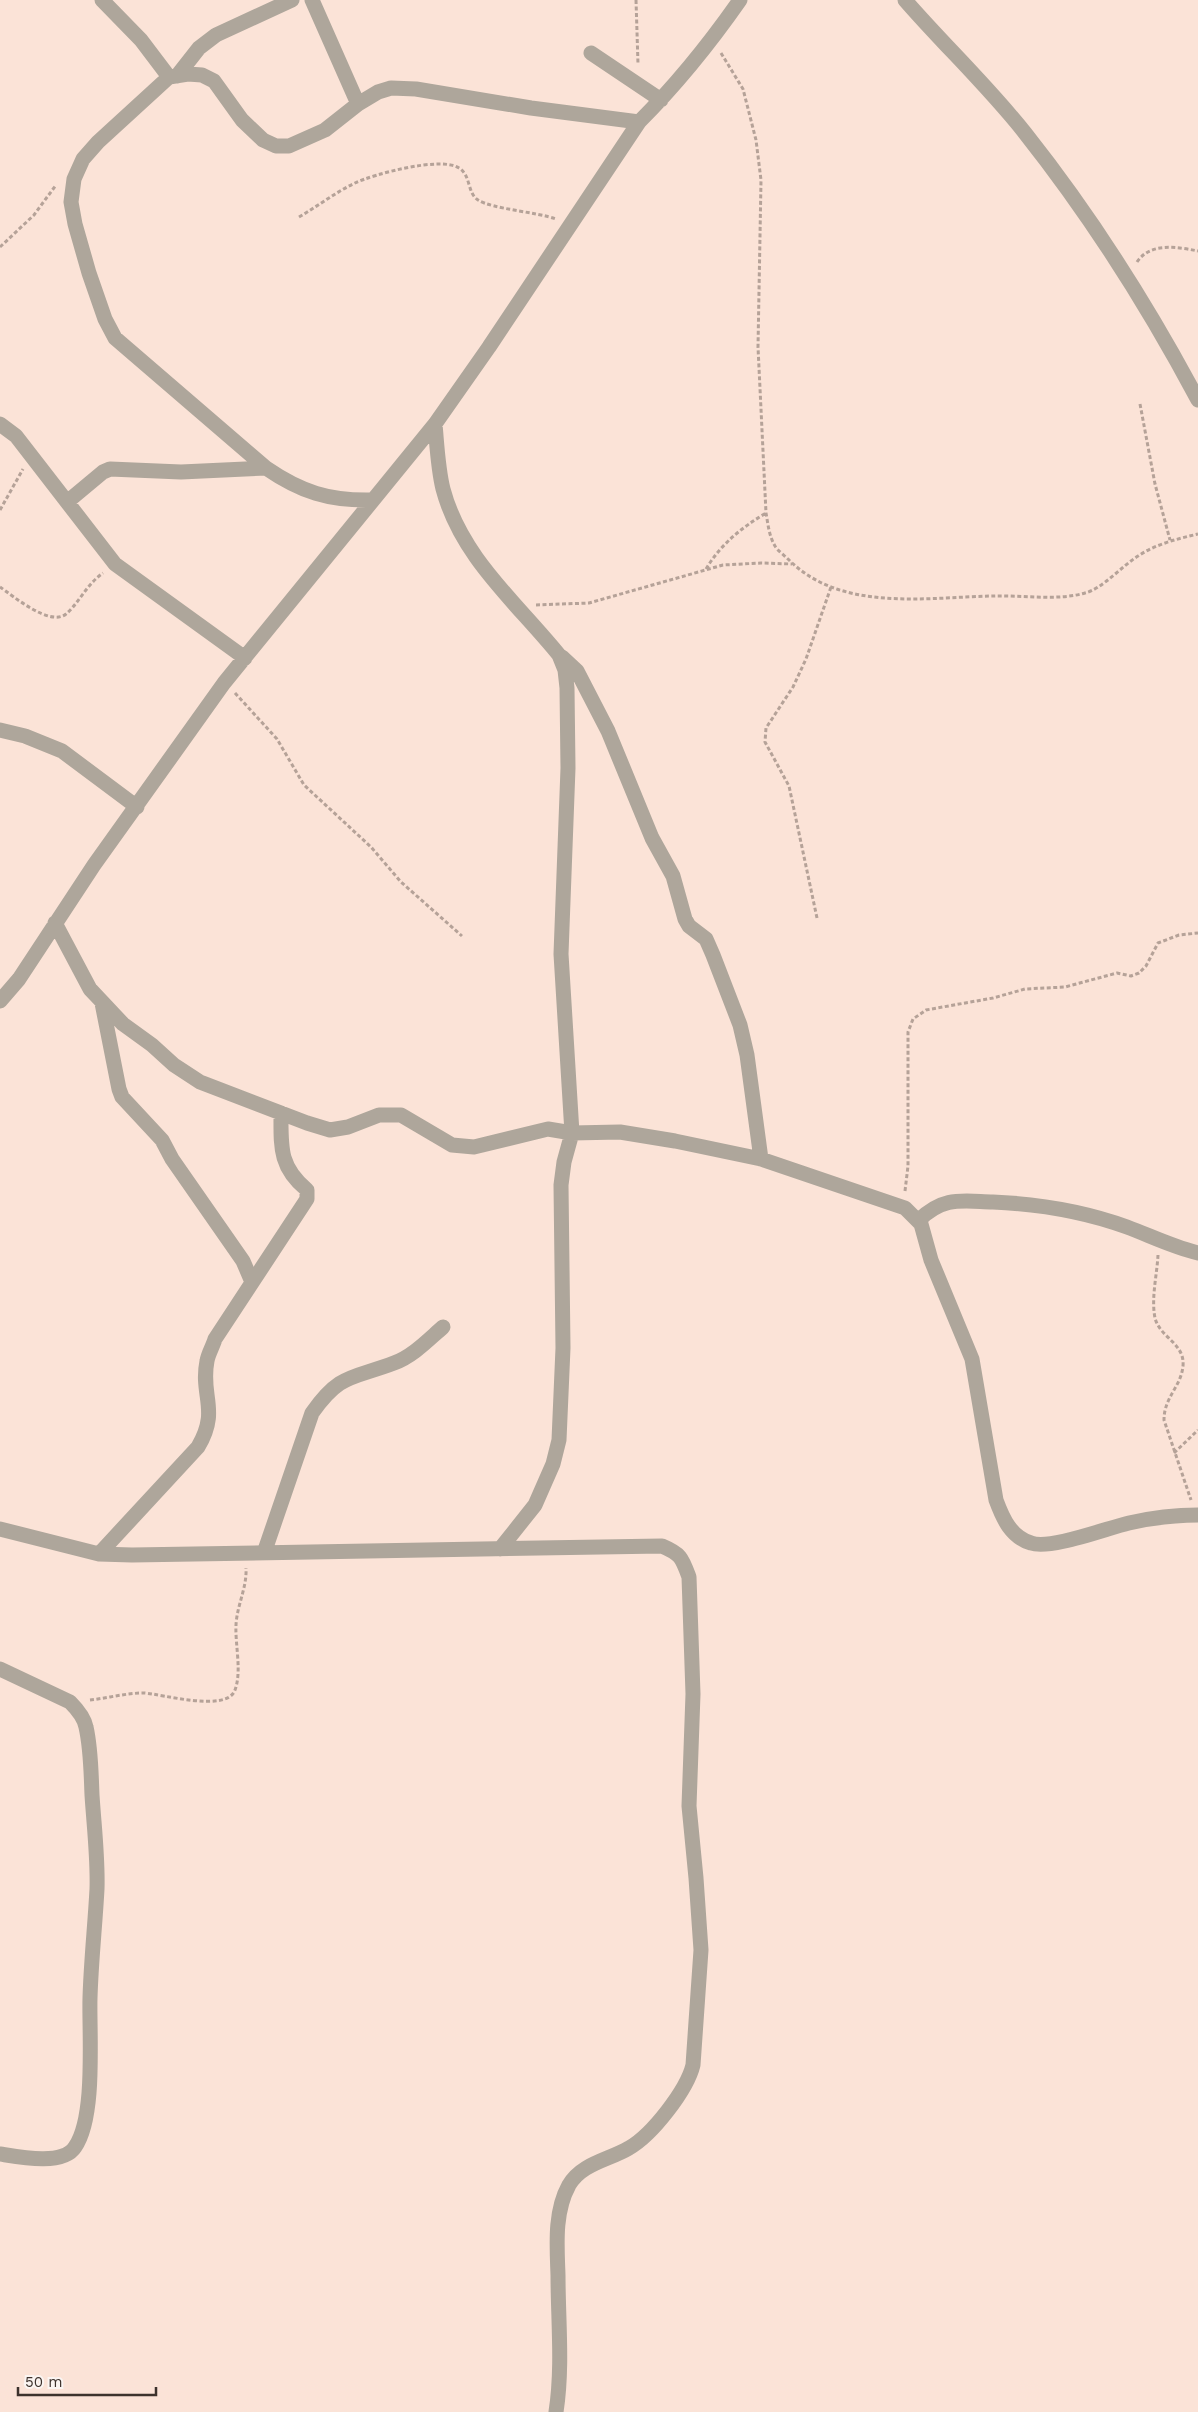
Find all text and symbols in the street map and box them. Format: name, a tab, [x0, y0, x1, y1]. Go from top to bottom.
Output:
scale bar	[18, 2364, 155, 2396]
text: 50 m	[25, 2373, 62, 2391]

